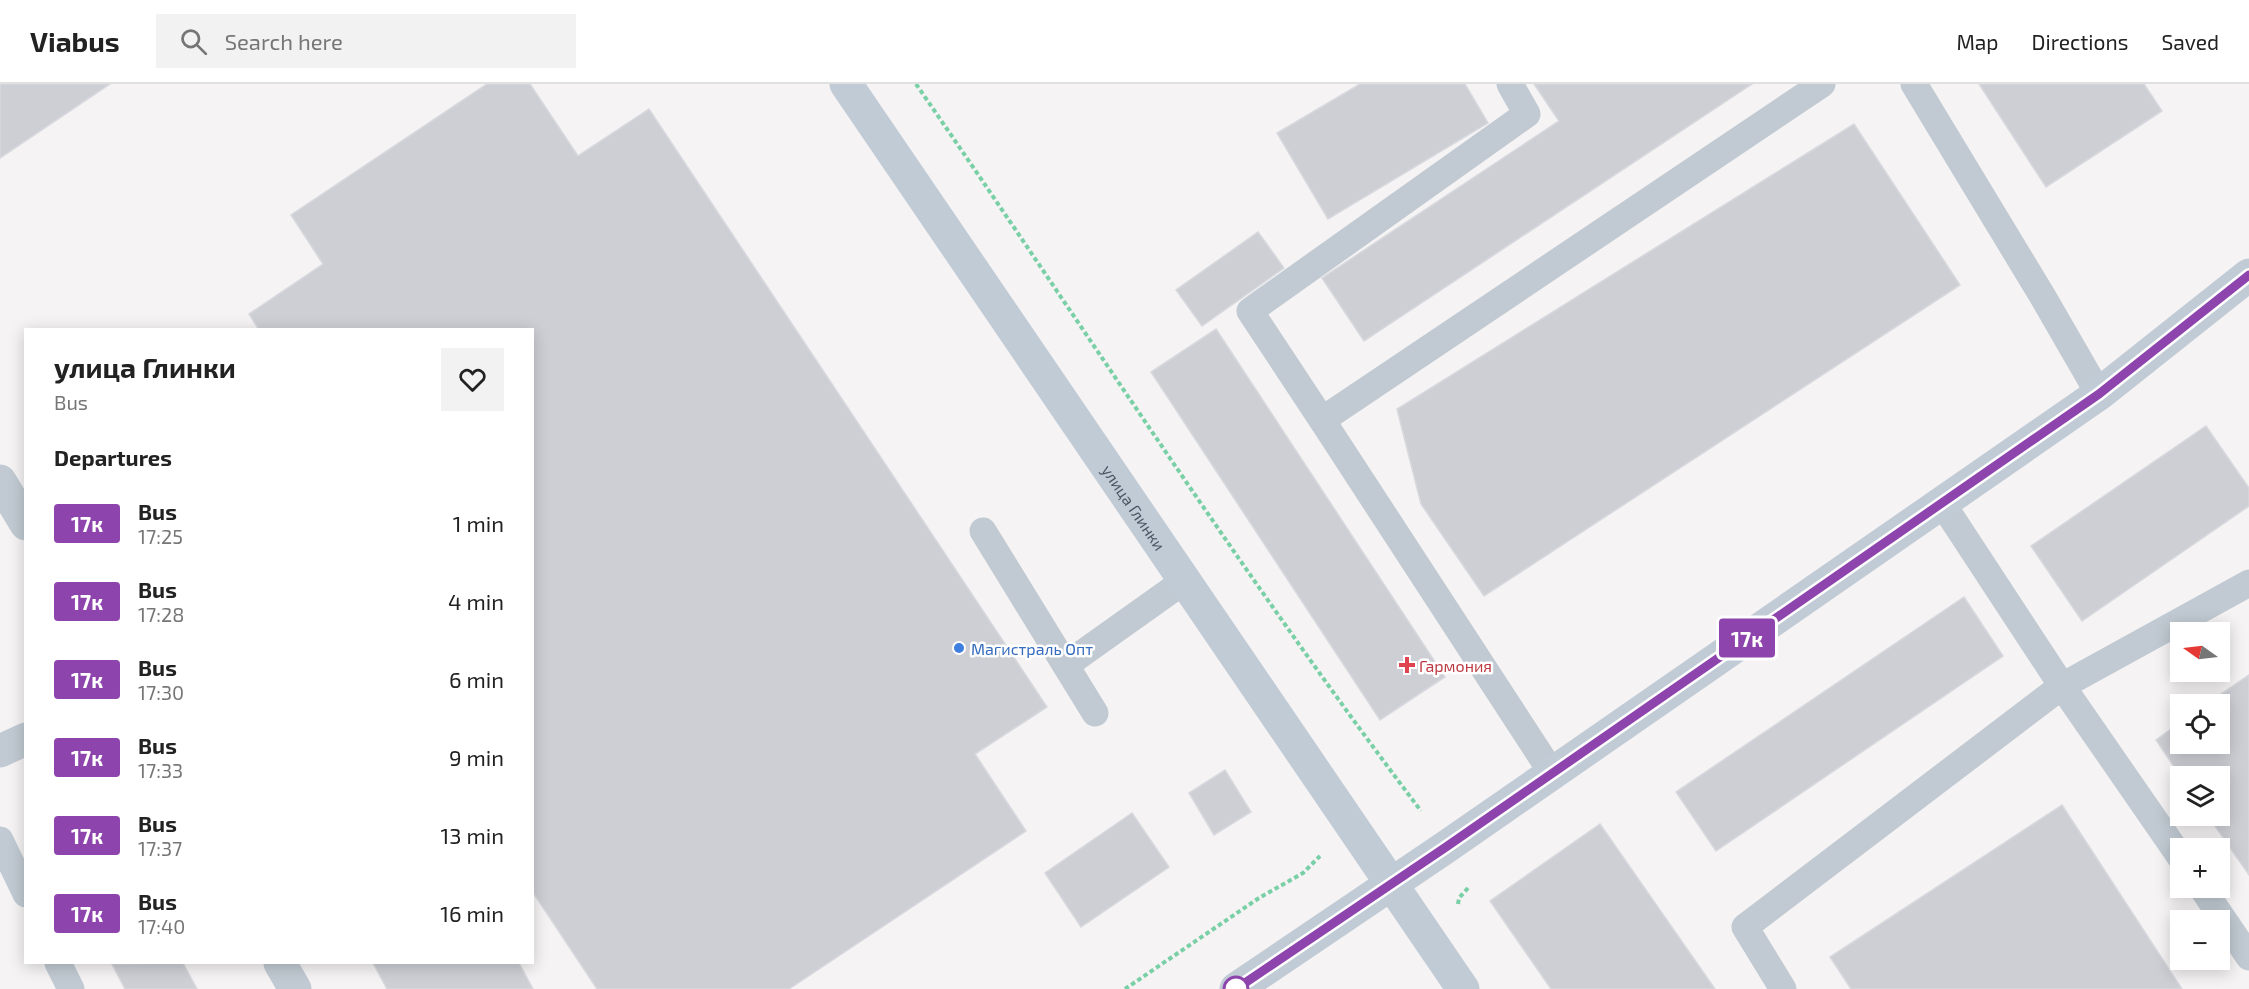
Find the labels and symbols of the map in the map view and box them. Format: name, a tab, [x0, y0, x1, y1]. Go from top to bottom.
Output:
street label: улица Глинки	[1098, 461, 1170, 553]
line badge: 17к	[1712, 618, 1782, 658]
north arrow	[2170, 622, 2230, 682]
place label: Магистраль Опт	[971, 639, 1093, 658]
marker: Магистраль Опт	[952, 641, 966, 655]
place label: Гармония	[1419, 656, 1492, 675]
marker: Гармония	[1400, 658, 1414, 672]
unlabelled marker	[1223, 976, 1249, 989]

